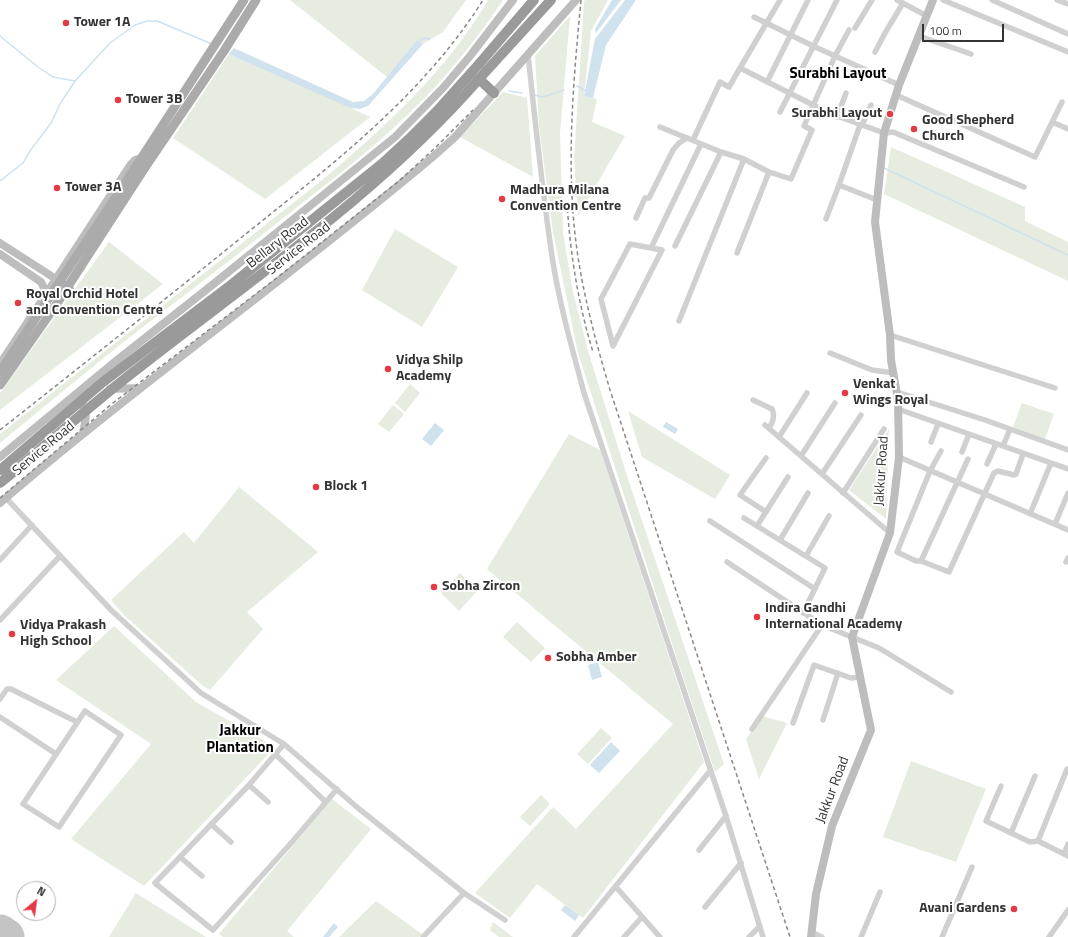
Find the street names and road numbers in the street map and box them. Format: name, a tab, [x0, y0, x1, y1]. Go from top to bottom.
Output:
street label: Bellary Road	[244, 214, 312, 272]
street label: Service Road	[264, 219, 334, 279]
street label: Service Road	[10, 418, 78, 480]
street label: Jakkur Road	[871, 435, 893, 507]
street label: Jakkur Road	[813, 754, 853, 826]

